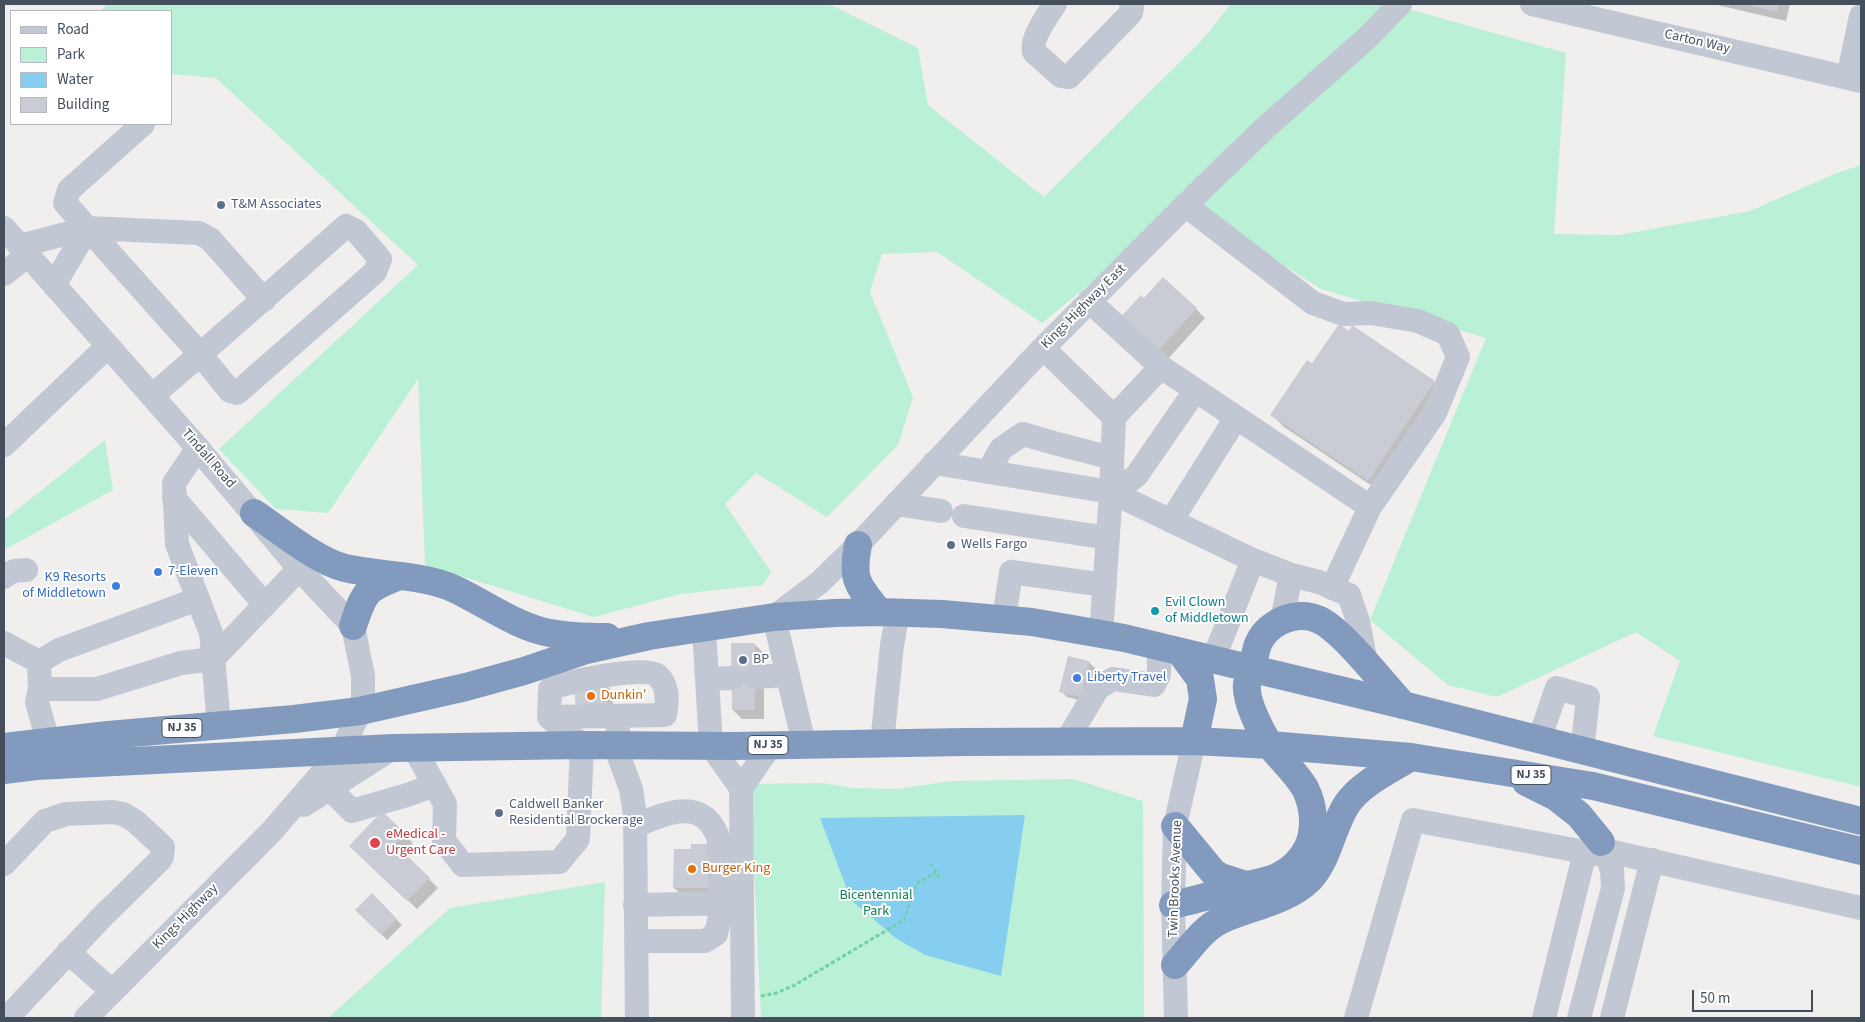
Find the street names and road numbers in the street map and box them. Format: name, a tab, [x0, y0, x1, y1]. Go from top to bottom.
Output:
street label: Carton Way	[1663, 26, 1731, 58]
street label: Kings Highway East	[1038, 261, 1130, 353]
street label: Tindall Road	[178, 426, 238, 492]
road number: NJ 35	[162, 718, 202, 738]
road number: NJ 35	[748, 736, 788, 754]
road number: NJ 35	[1511, 766, 1551, 784]
street label: Twin Brooks Avenue	[1166, 820, 1186, 938]
street label: Kings Highway	[150, 881, 222, 953]

